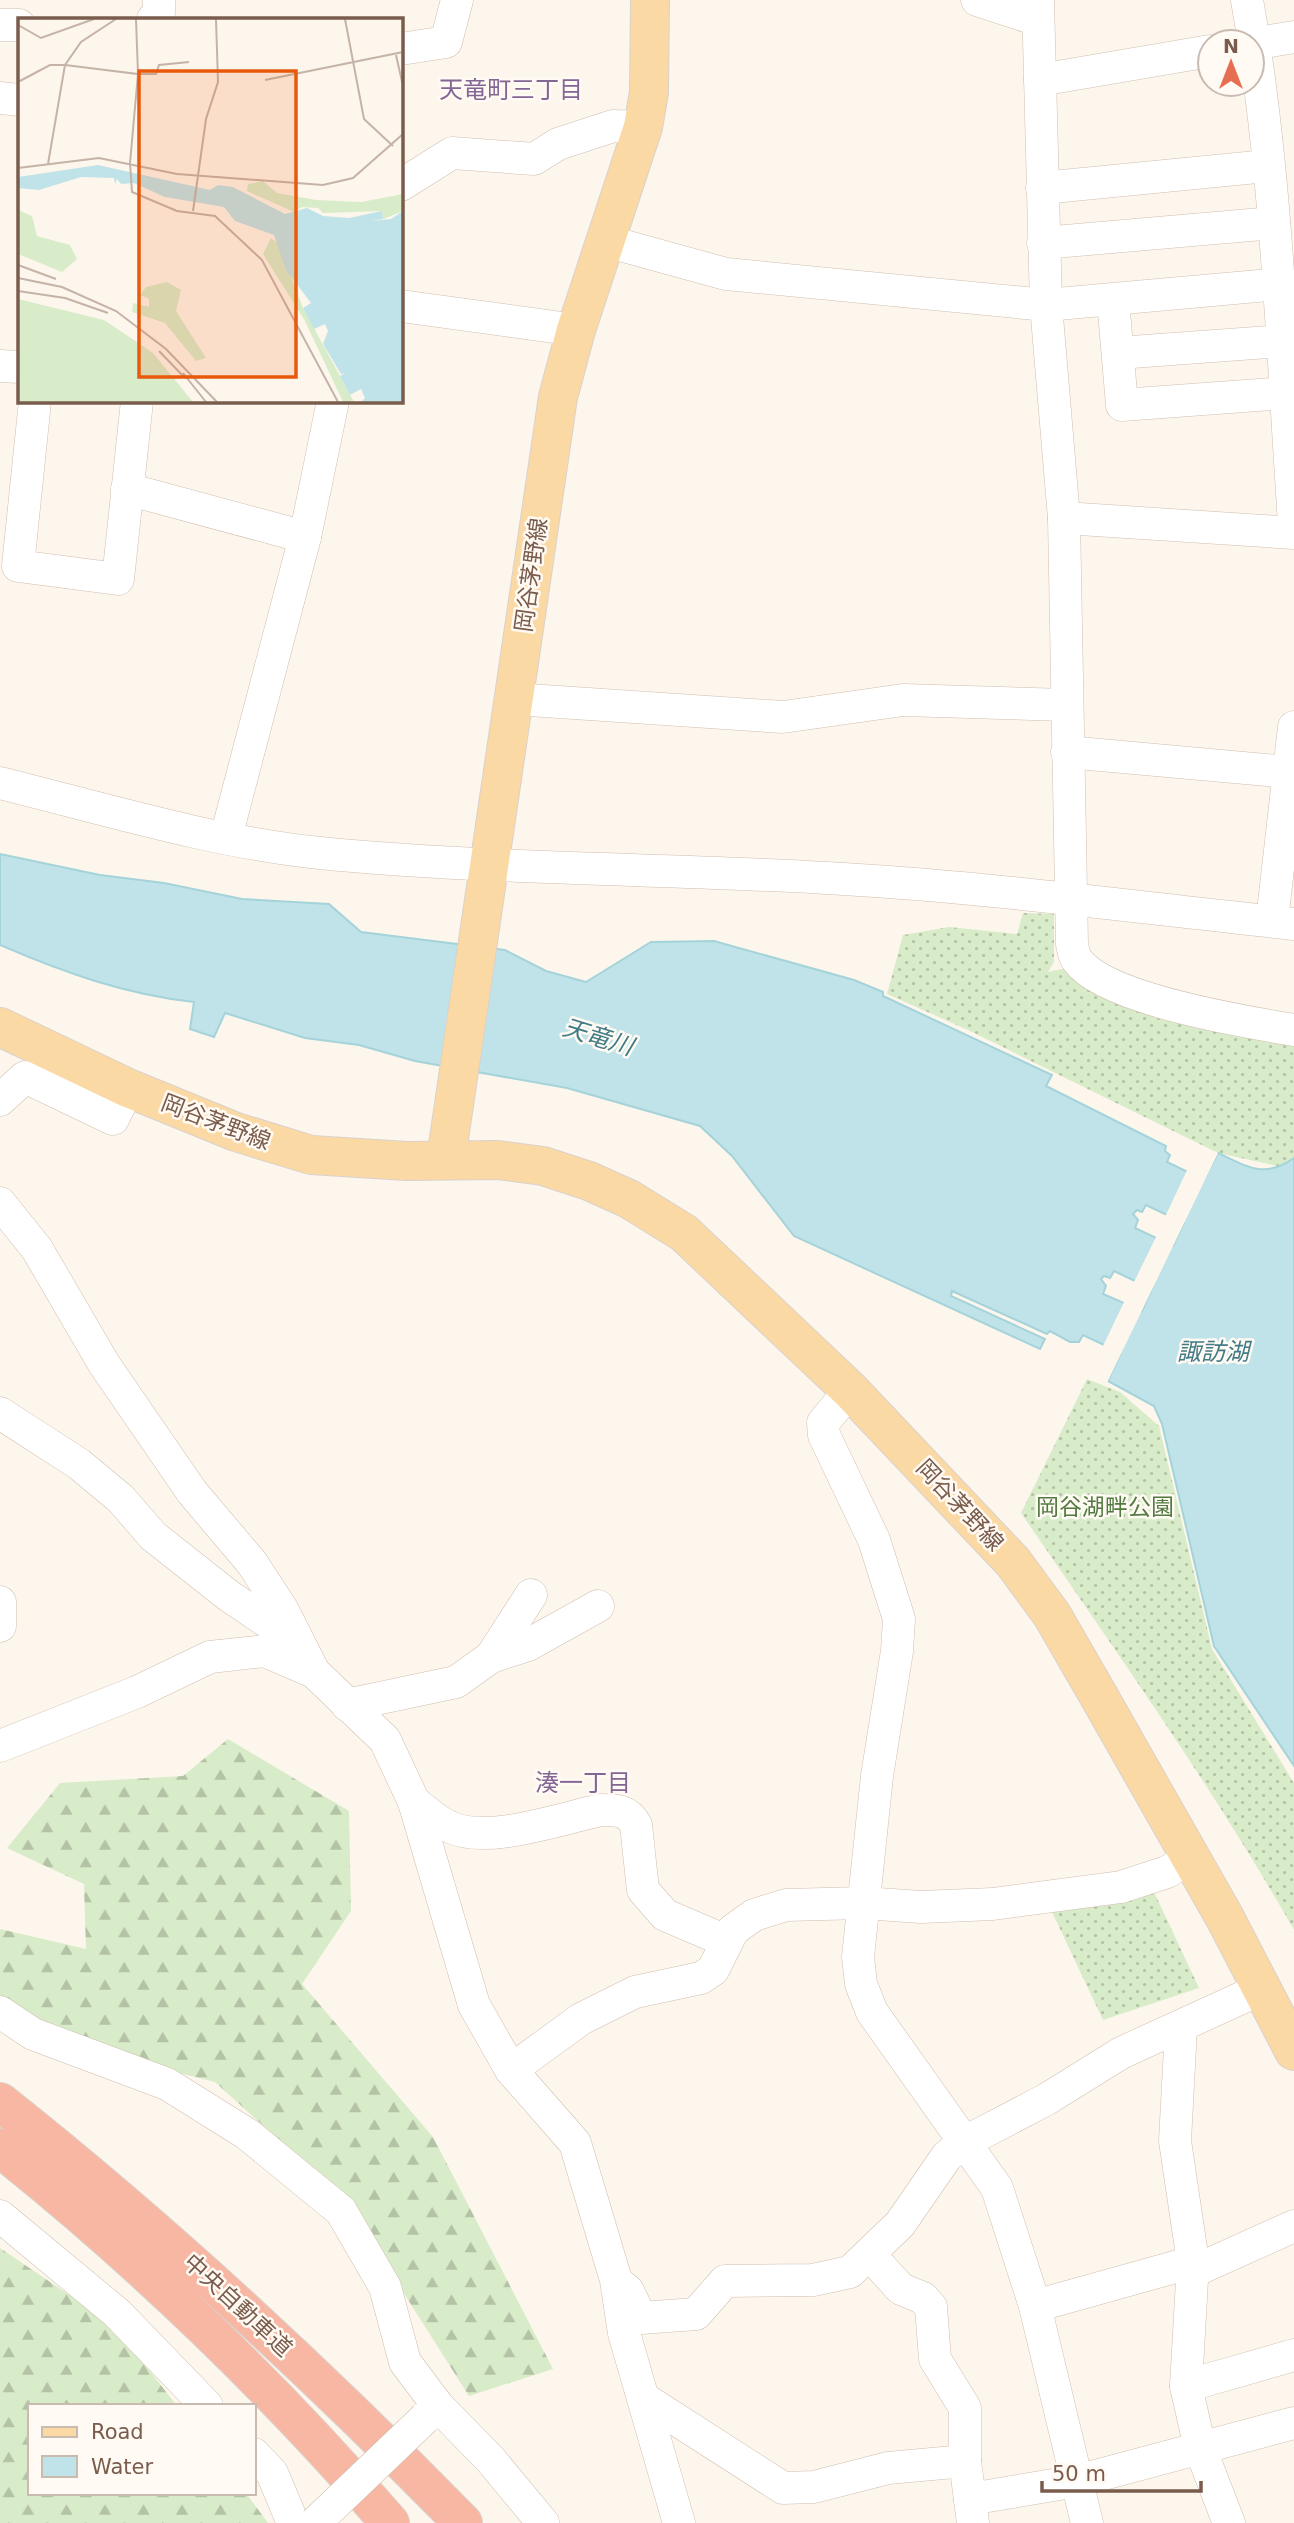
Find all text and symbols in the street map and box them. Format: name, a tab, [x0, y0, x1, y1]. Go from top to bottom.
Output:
inset map	[18, 18, 402, 402]
north arrow	[1196, 28, 1266, 98]
text: N	[1223, 35, 1239, 57]
district label: 天竜町三丁目	[439, 76, 583, 104]
street label: 岡谷茅野線	[510, 516, 552, 634]
water label: 天竜川	[559, 1013, 639, 1062]
street label: 岡谷茅野線	[158, 1089, 274, 1155]
water label: 諏訪湖	[1177, 1338, 1253, 1366]
street label: 岡谷茅野線	[911, 1454, 1009, 1556]
park label: 岡谷湖畔公園	[1036, 1494, 1174, 1520]
district label: 湊一丁目	[535, 1769, 631, 1797]
street label: 中央自動車道	[179, 2248, 297, 2362]
legend	[28, 2404, 256, 2495]
text: Road	[91, 2420, 144, 2444]
scale bar	[1042, 2450, 1201, 2494]
text: Water	[91, 2455, 153, 2479]
text: 50 m	[1052, 2462, 1106, 2486]

